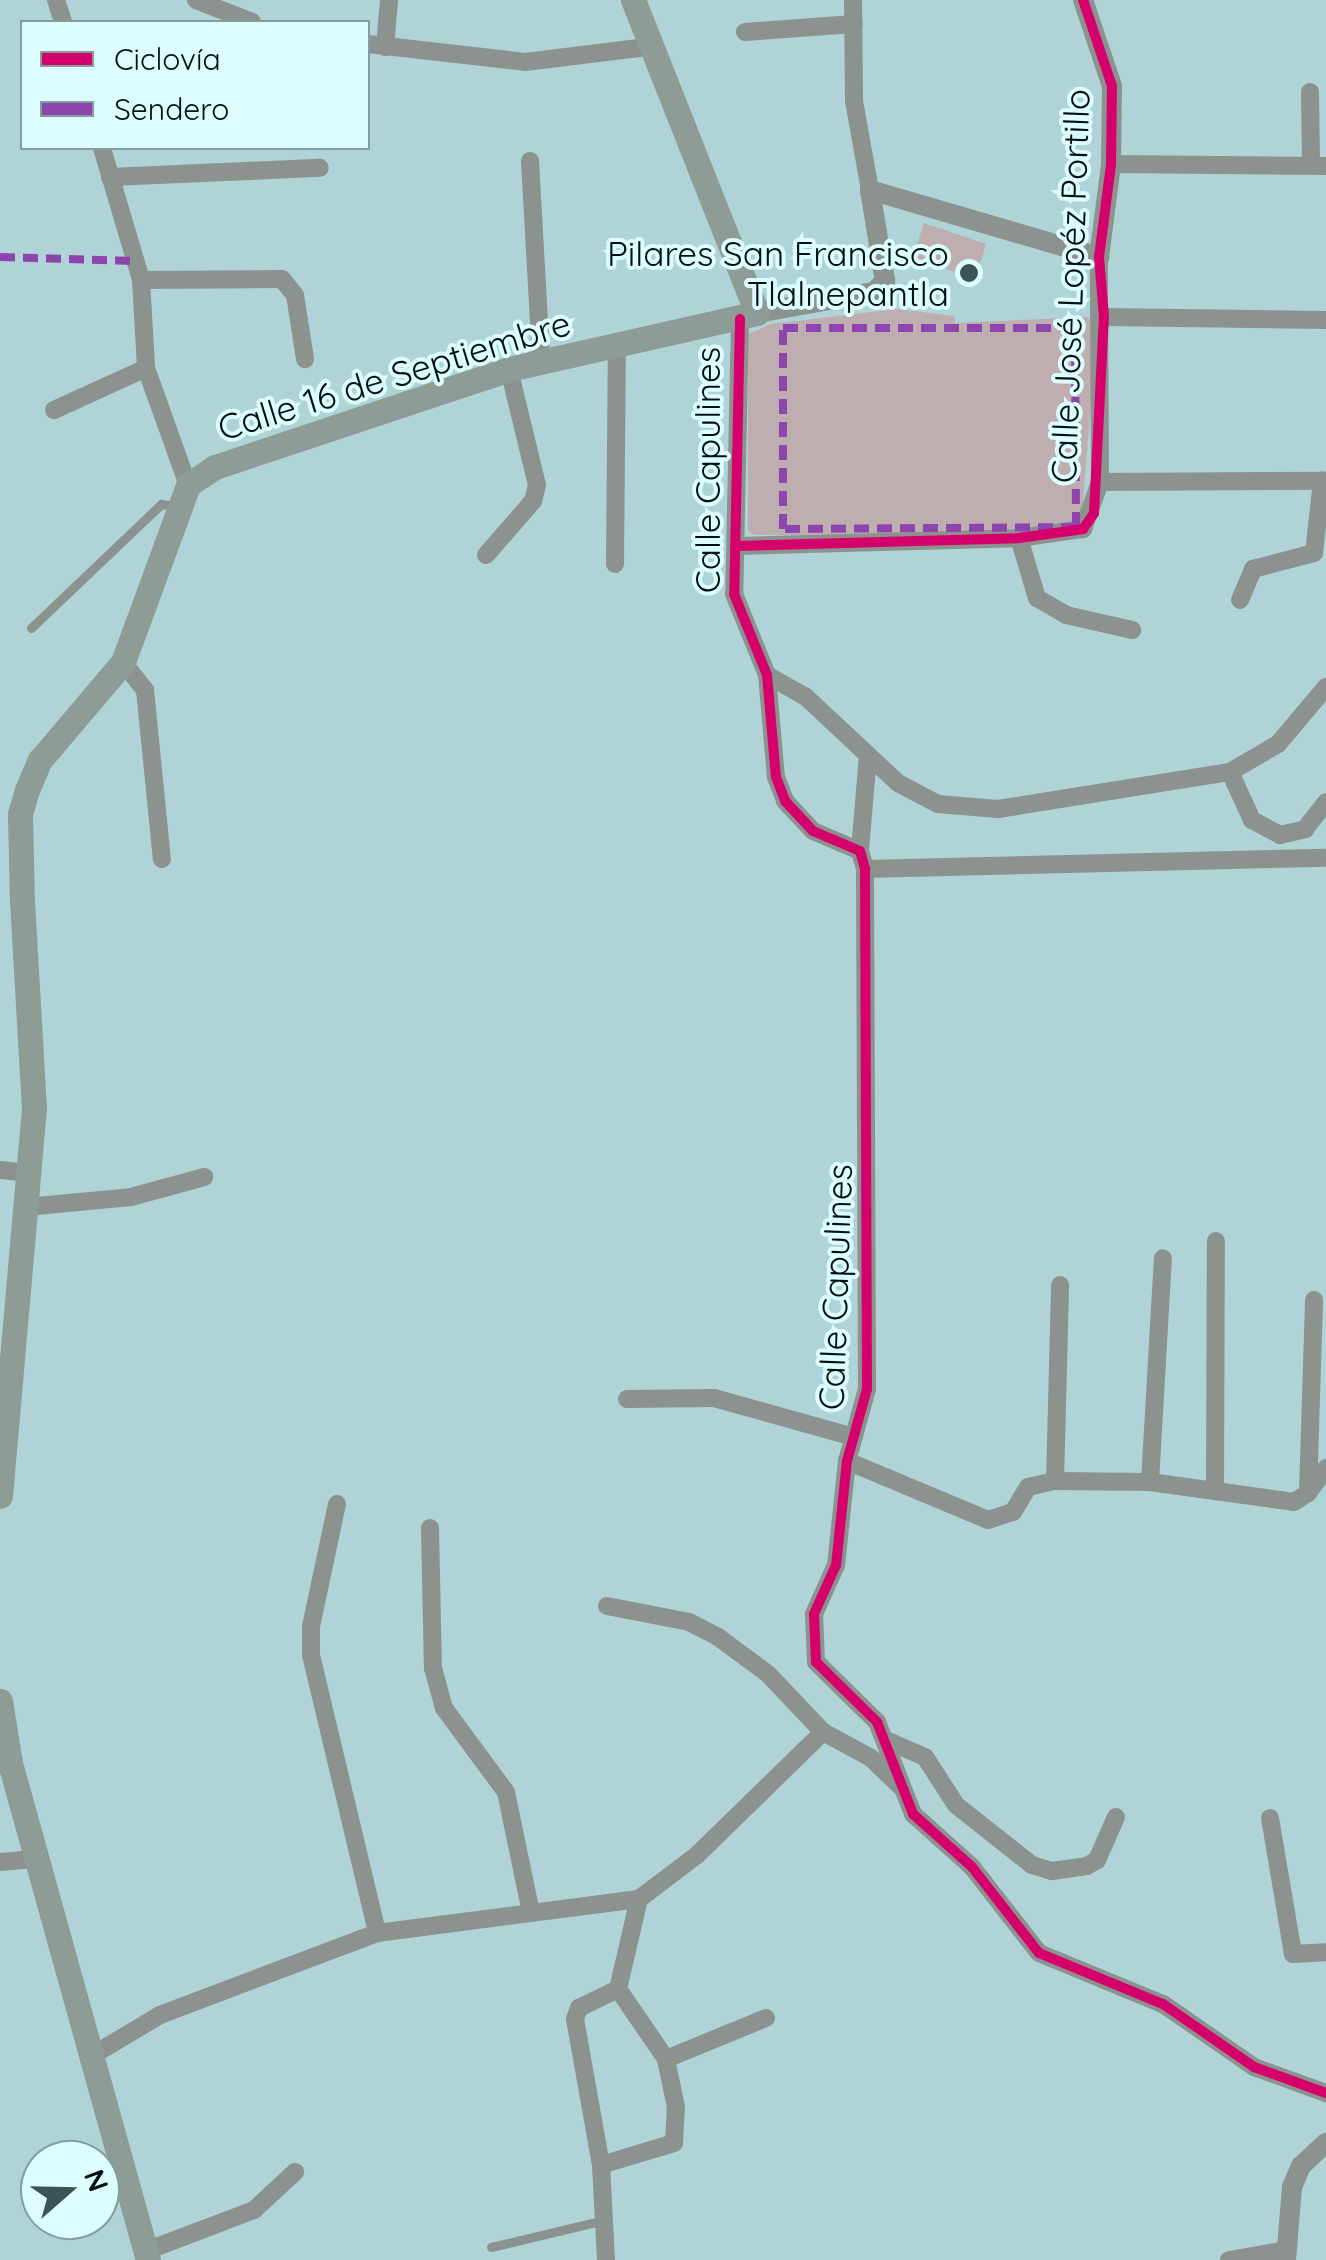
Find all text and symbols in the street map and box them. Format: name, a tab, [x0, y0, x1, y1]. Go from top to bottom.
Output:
legend	[20, 20, 370, 150]
text: Ciclovía	[114, 40, 221, 78]
street label: Calle José Lopéz Portillo	[1042, 88, 1098, 484]
text: Sendero	[114, 90, 229, 128]
place label: Pilares San Francisco Tlalnepantla	[607, 232, 949, 314]
marker: Pilares San Francisco Tlalnepantla	[958, 262, 980, 284]
street label: Calle 16 de Septiembre	[213, 301, 575, 449]
street label: Calle Capulines	[686, 347, 728, 593]
street label: Calle Capulines	[810, 1163, 860, 1411]
north arrow	[20, 2140, 120, 2240]
text: N	[77, 2165, 117, 2196]

